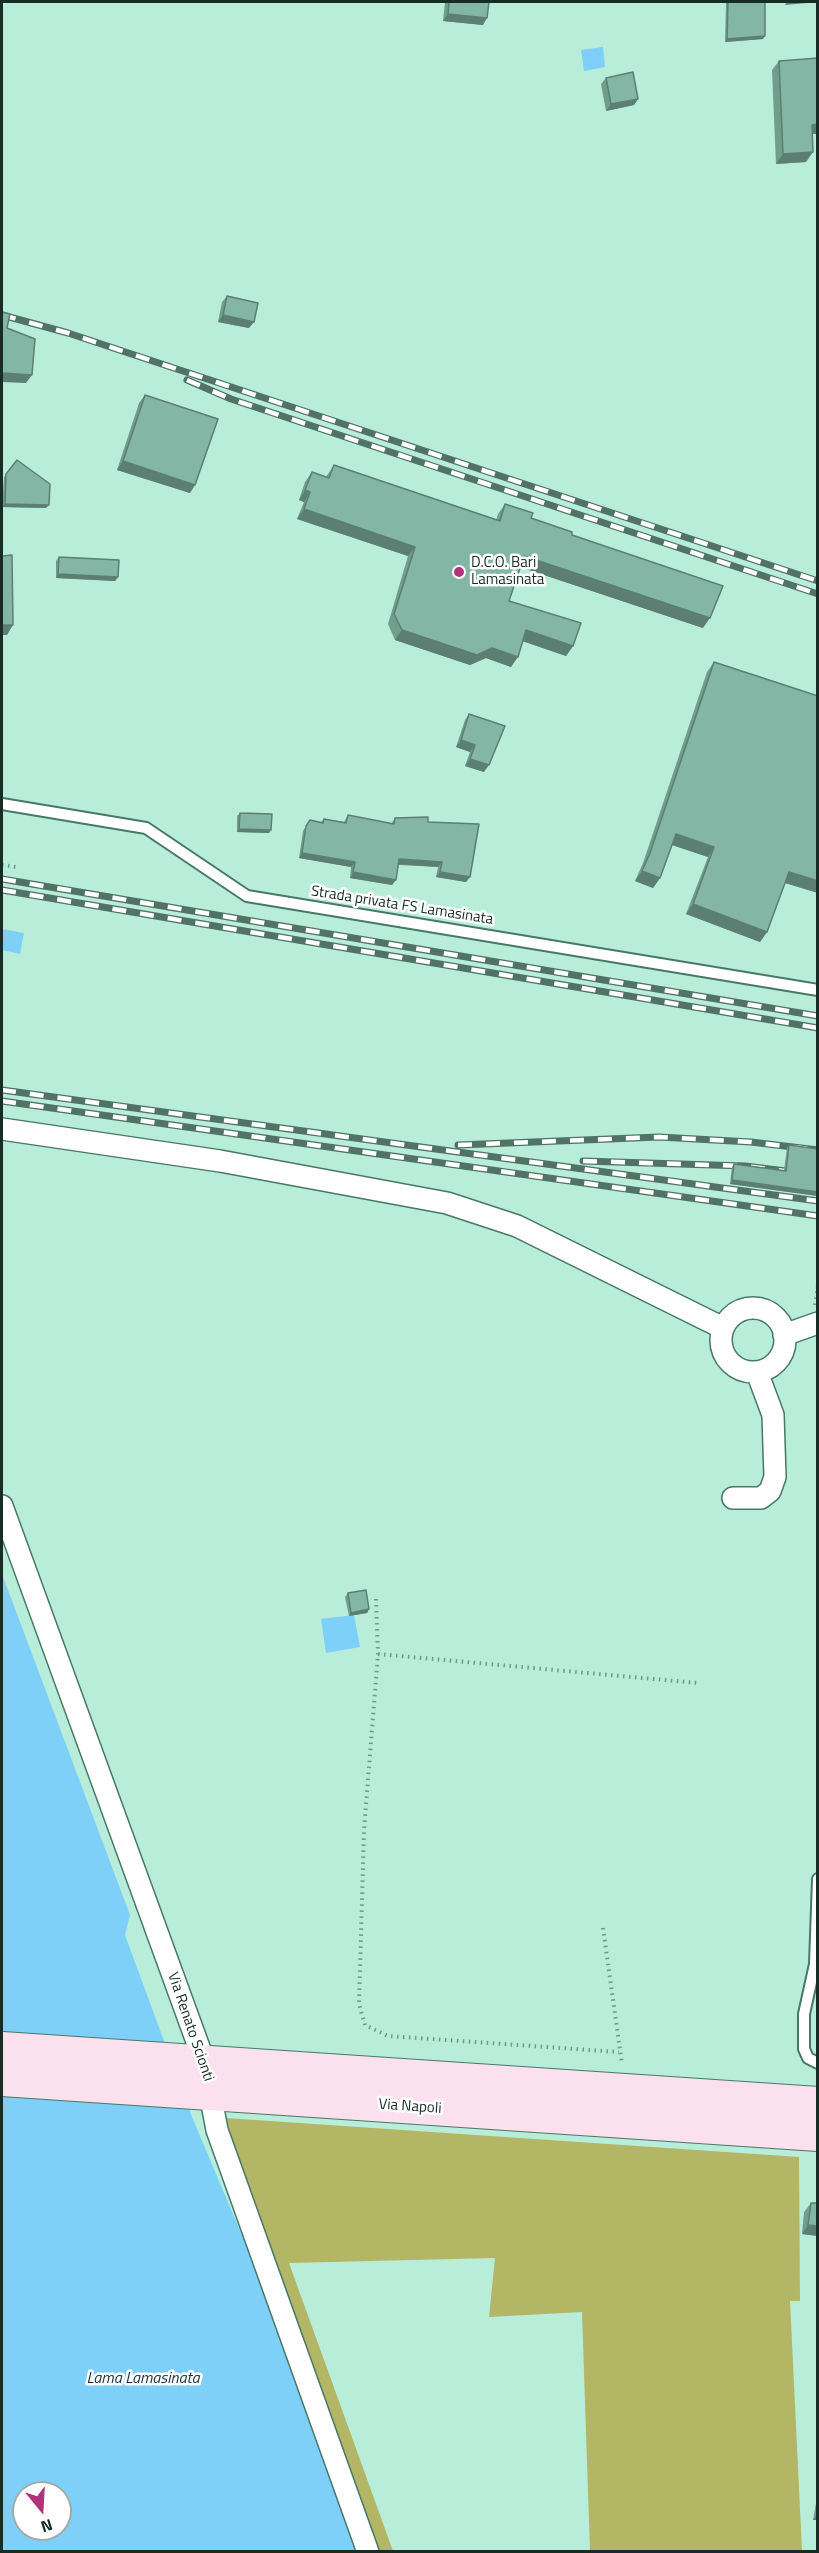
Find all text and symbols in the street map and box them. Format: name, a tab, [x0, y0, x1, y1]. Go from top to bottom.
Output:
place label: D.C.O. Bari Lamasinata	[471, 554, 544, 589]
marker: D.C.O. Bari Lamasinata	[452, 565, 466, 579]
street label: Strada privata FS Lamasinata	[310, 883, 494, 929]
street label: Via Renato Scionti	[163, 1970, 217, 2084]
street label: Via Napoli	[378, 2096, 442, 2118]
water label: Lama Lamasinata	[86, 2369, 200, 2389]
north arrow	[12, 2481, 72, 2541]
text: N	[38, 2513, 56, 2539]

